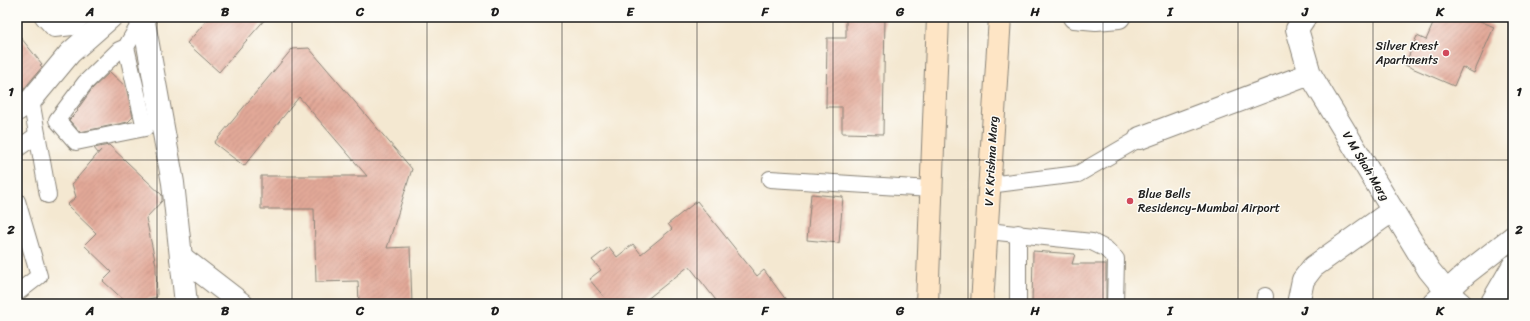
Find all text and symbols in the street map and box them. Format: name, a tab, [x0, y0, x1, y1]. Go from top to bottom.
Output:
text: A	[85, 0, 94, 23]
text: B	[221, 0, 230, 23]
text: C	[355, 0, 365, 23]
text: D	[491, 0, 499, 23]
text: E	[626, 0, 635, 23]
text: F	[760, 0, 769, 23]
text: G	[895, 0, 905, 23]
text: H	[1029, 0, 1040, 23]
text: I	[1166, 0, 1174, 23]
text: J	[1301, 0, 1309, 23]
text: K	[1435, 0, 1445, 23]
place label: Silver Krest Apartments	[1375, 35, 1439, 71]
marker: Silver Krest Apartments	[1441, 48, 1451, 58]
text: 1	[8, 80, 14, 103]
text: 1	[1516, 80, 1522, 103]
street label: V K Krishna Marg	[978, 115, 1004, 207]
street label: V M Shah Marg	[1336, 127, 1396, 205]
place label: Blue Bells Residency-Mumbai Airport	[1138, 183, 1280, 219]
marker: Blue Bells Residency-Mumbai Airport	[1125, 196, 1135, 206]
text: 2	[6, 218, 15, 241]
text: 2	[1514, 218, 1523, 241]
text: A	[85, 299, 94, 321]
text: B	[221, 299, 230, 321]
text: C	[355, 299, 365, 321]
text: D	[491, 299, 499, 321]
text: E	[626, 299, 635, 321]
text: F	[760, 299, 769, 321]
text: G	[895, 299, 905, 321]
text: H	[1029, 299, 1040, 321]
text: I	[1166, 299, 1174, 321]
text: J	[1301, 299, 1309, 321]
text: K	[1435, 299, 1445, 321]

